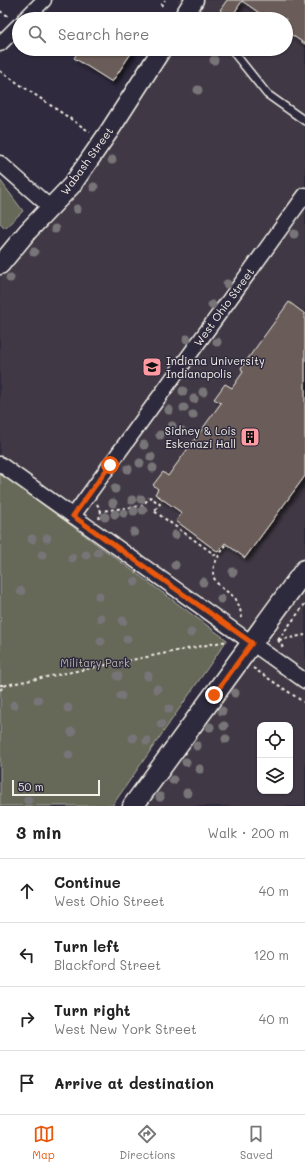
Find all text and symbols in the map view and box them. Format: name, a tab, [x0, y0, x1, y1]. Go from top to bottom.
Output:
search box	[12, 12, 293, 56]
icon: search	[26, 23, 48, 45]
text: Search here	[58, 24, 149, 44]
street label: Wabash Street	[57, 124, 116, 198]
street label: West Ohio Street	[190, 264, 257, 349]
place label: Indiana University Indianapolis	[166, 353, 265, 381]
school or university icon: Indiana University Indianapolis	[141, 356, 163, 378]
place label: Sidney & Lois Eskenazi Hall	[165, 423, 236, 451]
building icon: Sidney & Lois Eskenazi Hall	[239, 426, 261, 448]
route start	[101, 456, 119, 474]
park label: Military Park	[60, 655, 130, 670]
route end	[205, 686, 223, 704]
map controls	[257, 722, 293, 794]
button: locate	[257, 722, 293, 758]
button: layers	[257, 758, 293, 794]
scale bar	[12, 778, 100, 797]
text: 50 m	[18, 779, 44, 794]
text: 3 min	[16, 821, 61, 843]
text: Walk · 200 m	[208, 824, 289, 841]
text: Continue	[54, 872, 121, 892]
icon: ahead	[16, 880, 38, 902]
text: 40 m	[259, 882, 289, 899]
text: West Ohio Street	[54, 892, 165, 909]
text: Turn left	[54, 936, 119, 956]
icon: left	[16, 944, 38, 966]
text: 120 m	[253, 946, 289, 963]
text: Blackford Street	[54, 956, 161, 973]
text: Turn right	[54, 1000, 131, 1020]
icon: right	[16, 1008, 38, 1030]
text: 40 m	[259, 1010, 289, 1027]
text: West New York Street	[54, 1020, 197, 1037]
icon: arrive	[16, 1072, 38, 1094]
text: Arrive at destination	[54, 1073, 214, 1093]
tab: Map	[32, 1123, 55, 1162]
tab: Directions	[119, 1123, 175, 1162]
tab: Saved	[240, 1123, 273, 1162]

